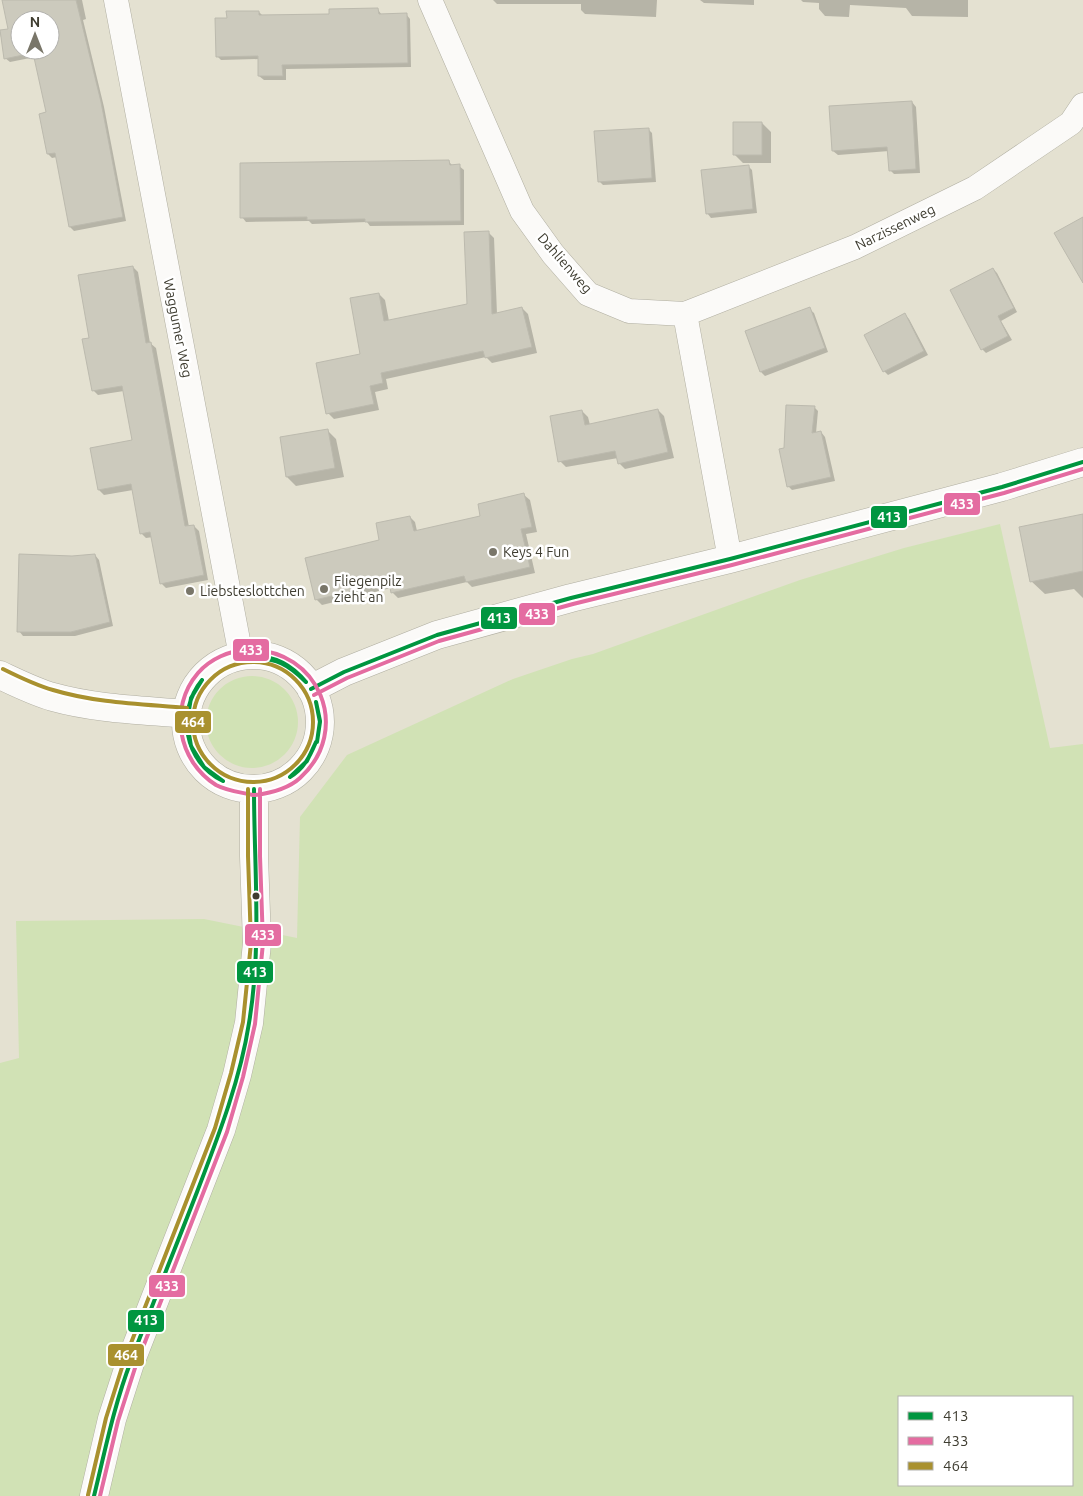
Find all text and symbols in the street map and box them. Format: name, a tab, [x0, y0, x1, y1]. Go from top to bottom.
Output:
north arrow	[10, 10, 60, 60]
text: N	[30, 14, 40, 30]
street label: Narzissenweg	[852, 201, 938, 253]
street label: Dahlienweg	[535, 230, 595, 296]
street label: Waggumer Weg	[161, 277, 195, 379]
line badge: 433	[943, 492, 981, 516]
text: 433	[950, 496, 974, 512]
line badge: 413	[870, 505, 908, 529]
text: 413	[877, 509, 901, 525]
place label: Keys 4 Fun	[503, 544, 569, 560]
marker: Keys 4 Fun	[487, 546, 499, 558]
place label: Fliegenpilz zieht an	[334, 573, 402, 605]
place label: Liebsteslottchen	[200, 583, 305, 599]
marker: Fliegenpilz zieht an	[318, 583, 330, 595]
marker: Liebsteslottchen	[184, 585, 196, 597]
line badge: 433	[518, 602, 556, 626]
line badge: 413	[480, 606, 518, 630]
text: 433	[525, 606, 549, 622]
text: 413	[487, 610, 511, 626]
line badge: 433	[232, 638, 270, 662]
text: 433	[239, 642, 263, 658]
line badge: 464	[174, 710, 212, 734]
text: 464	[181, 714, 205, 730]
unlabelled marker	[251, 891, 261, 901]
line badge: 433	[244, 923, 282, 947]
text: 433	[251, 927, 275, 943]
line badge: 413	[236, 960, 274, 984]
text: 413	[243, 964, 267, 980]
line badge: 433	[148, 1274, 186, 1298]
text: 433	[155, 1278, 179, 1294]
line badge: 413	[127, 1309, 165, 1333]
text: 413	[134, 1312, 158, 1328]
line badge: 464	[107, 1343, 145, 1367]
text: 464	[114, 1347, 138, 1363]
legend	[898, 1396, 1073, 1486]
text: 413	[943, 1407, 968, 1424]
text: 433	[943, 1432, 968, 1449]
text: 464	[943, 1457, 968, 1474]

